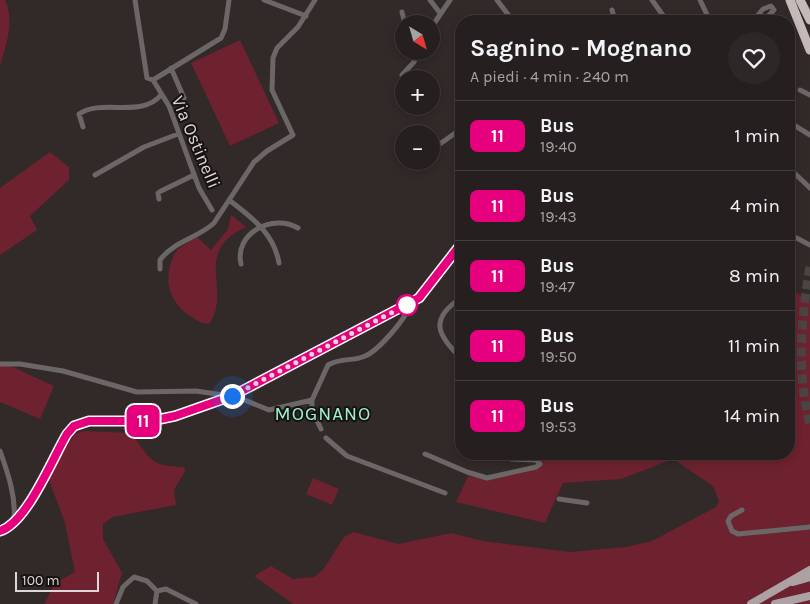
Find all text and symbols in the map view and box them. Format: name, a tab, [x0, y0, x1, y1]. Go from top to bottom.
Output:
north arrow	[395, 15, 440, 60]
map controls	[395, 15, 440, 170]
button: heart	[728, 32, 780, 84]
text: Sagnino - Mognano	[470, 34, 692, 62]
text: A piedi · 4 min · 240 m	[470, 67, 629, 86]
button: +	[395, 70, 440, 115]
street label: Via Ostinelli	[167, 92, 225, 192]
text: Bus	[540, 115, 574, 137]
button: −	[395, 125, 440, 170]
text: 11	[491, 125, 504, 147]
text: 1 min	[734, 125, 780, 147]
text: 19:40	[540, 137, 577, 156]
text: Bus	[540, 185, 574, 207]
text: 11	[491, 195, 504, 217]
text: 4 min	[730, 195, 780, 217]
text: 19:43	[540, 207, 577, 226]
text: Bus	[540, 255, 574, 277]
text: 11	[491, 265, 504, 287]
text: 8 min	[729, 265, 780, 287]
text: 19:47	[540, 277, 575, 296]
unlabelled marker	[396, 294, 418, 316]
text: Bus	[540, 325, 574, 347]
text: 11	[491, 335, 504, 357]
text: 11 min	[728, 335, 780, 357]
text: 19:50	[540, 347, 577, 366]
your location	[220, 384, 245, 409]
text: Bus	[540, 395, 574, 417]
district label: MOGNANO	[275, 403, 371, 425]
line badge: 11	[120, 405, 166, 437]
text: 11	[491, 405, 504, 427]
text: 14 min	[724, 405, 780, 427]
text: 11	[137, 410, 149, 432]
text: 19:53	[540, 417, 577, 436]
scale bar	[15, 569, 99, 592]
text: 100 m	[22, 572, 60, 589]

